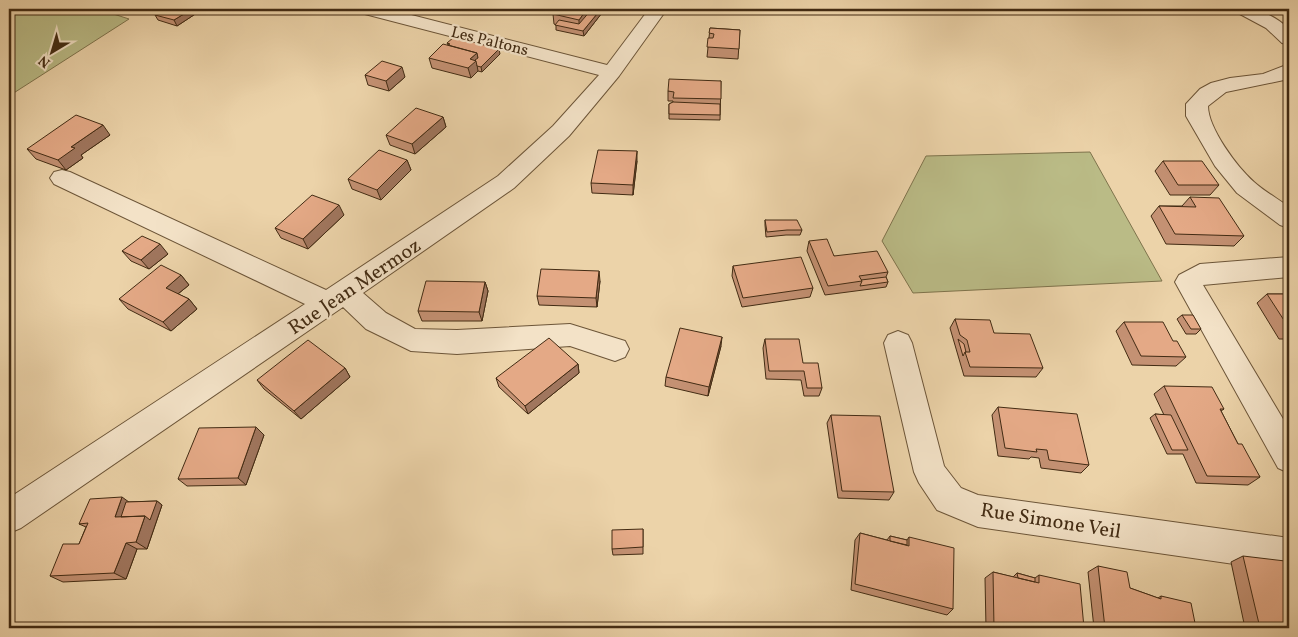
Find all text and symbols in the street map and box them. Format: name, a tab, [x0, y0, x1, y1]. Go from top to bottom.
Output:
street label: Les Paltons	[449, 22, 531, 62]
north arrow	[28, 28, 78, 78]
text: N	[35, 50, 55, 72]
street label: Rue Jean Mermoz	[283, 233, 427, 343]
street label: Rue Simone Veil	[978, 497, 1123, 547]

